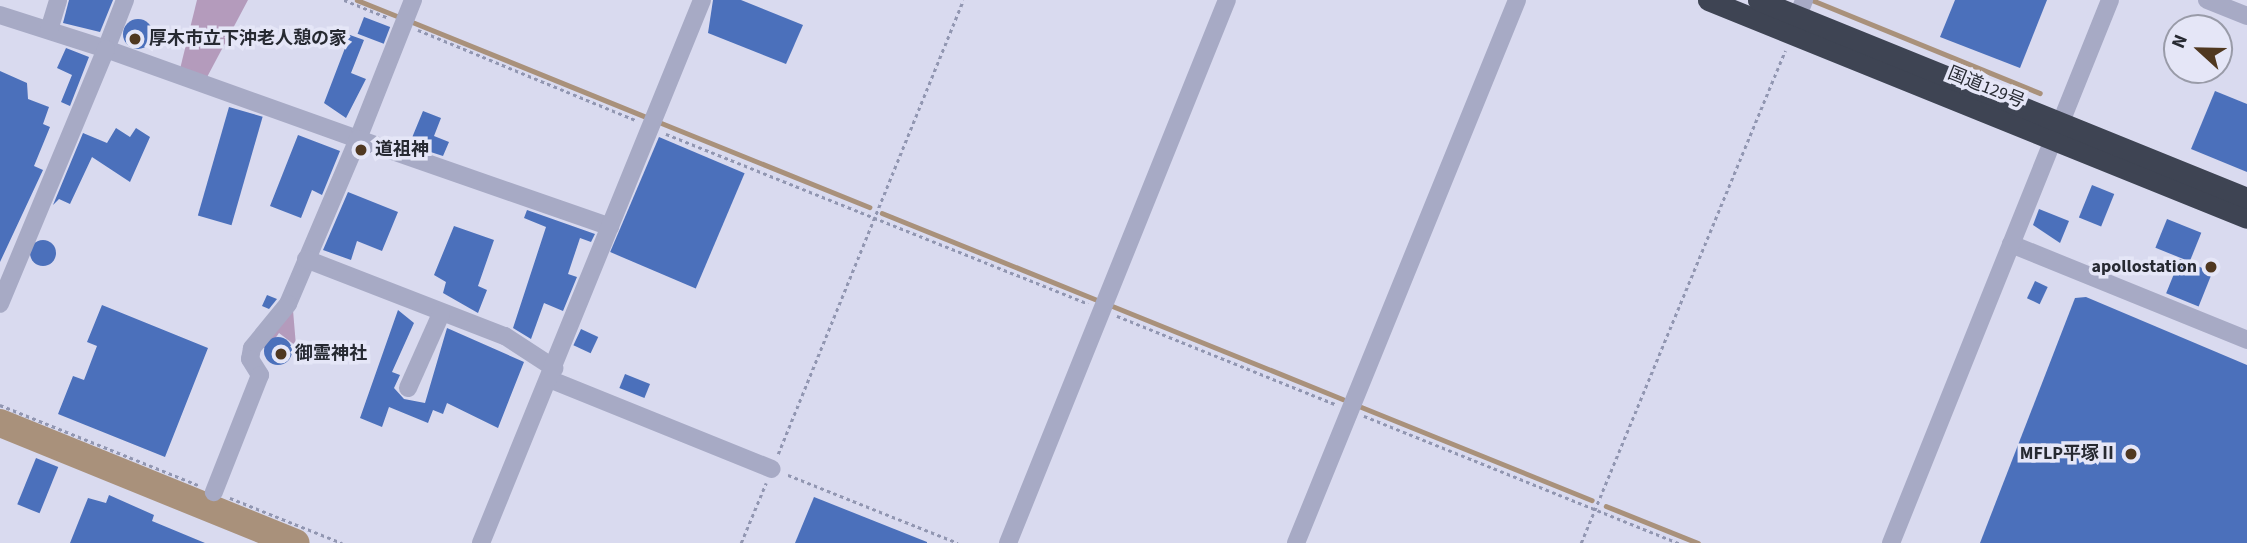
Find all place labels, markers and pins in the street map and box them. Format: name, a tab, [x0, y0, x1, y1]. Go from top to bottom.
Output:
place label: 厚木市立下沖老人憩の家	[149, 28, 347, 50]
marker: 厚木市立下沖老人憩の家	[127, 31, 143, 47]
place label: 道祖神	[375, 139, 429, 161]
marker: 道祖神	[353, 142, 369, 158]
place label: apollostation	[2092, 256, 2197, 278]
marker: apollostation	[2203, 259, 2219, 275]
place label: 御霊神社	[295, 343, 367, 365]
marker: 御霊神社	[273, 346, 289, 362]
place label: MFLP平塚Ⅱ	[2020, 443, 2117, 465]
marker: MFLP平塚Ⅱ	[2123, 446, 2139, 462]

